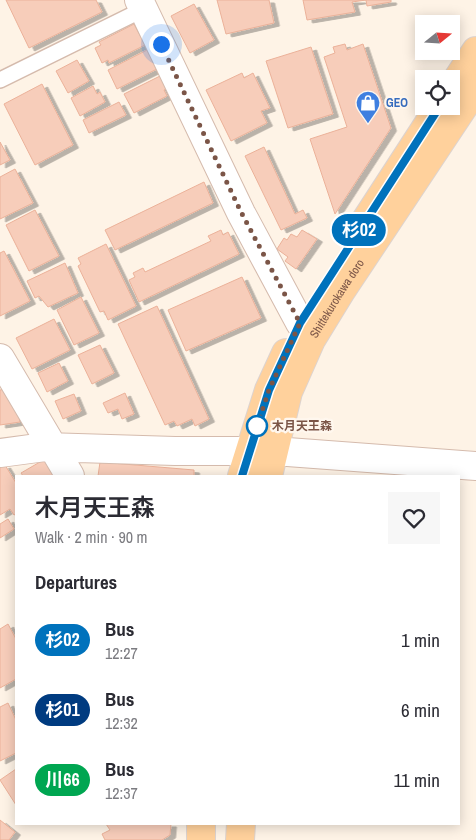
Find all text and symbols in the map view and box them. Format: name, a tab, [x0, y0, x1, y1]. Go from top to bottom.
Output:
north arrow	[415, 15, 460, 60]
map controls	[415, 15, 460, 115]
your location	[149, 32, 174, 57]
button: locate	[415, 70, 460, 115]
shop icon: GEO	[355, 90, 381, 124]
place label: GEO	[386, 95, 408, 111]
line badge: 杉02	[330, 214, 388, 246]
text: 杉02	[342, 217, 376, 242]
street label: Shittekurokawa doro	[306, 256, 368, 341]
marker: 木月天王森	[246, 415, 268, 437]
place label: 木月天王森	[272, 418, 332, 434]
text: 木月天王森	[35, 491, 155, 523]
button: heart	[388, 492, 440, 544]
text: Walk · 2 min · 90 m	[35, 526, 148, 548]
text: Departures	[35, 569, 117, 595]
text: Bus	[105, 616, 134, 642]
text: 杉02	[45, 627, 80, 652]
text: 1 min	[401, 627, 440, 653]
text: 12:27	[105, 642, 138, 664]
text: Bus	[105, 686, 134, 712]
text: 杉01	[45, 697, 80, 722]
text: 6 min	[401, 697, 440, 723]
text: 12:32	[105, 712, 138, 734]
text: Bus	[105, 756, 134, 782]
text: 川66	[45, 767, 80, 792]
text: 11 min	[394, 767, 440, 793]
text: 12:37	[105, 782, 138, 804]

